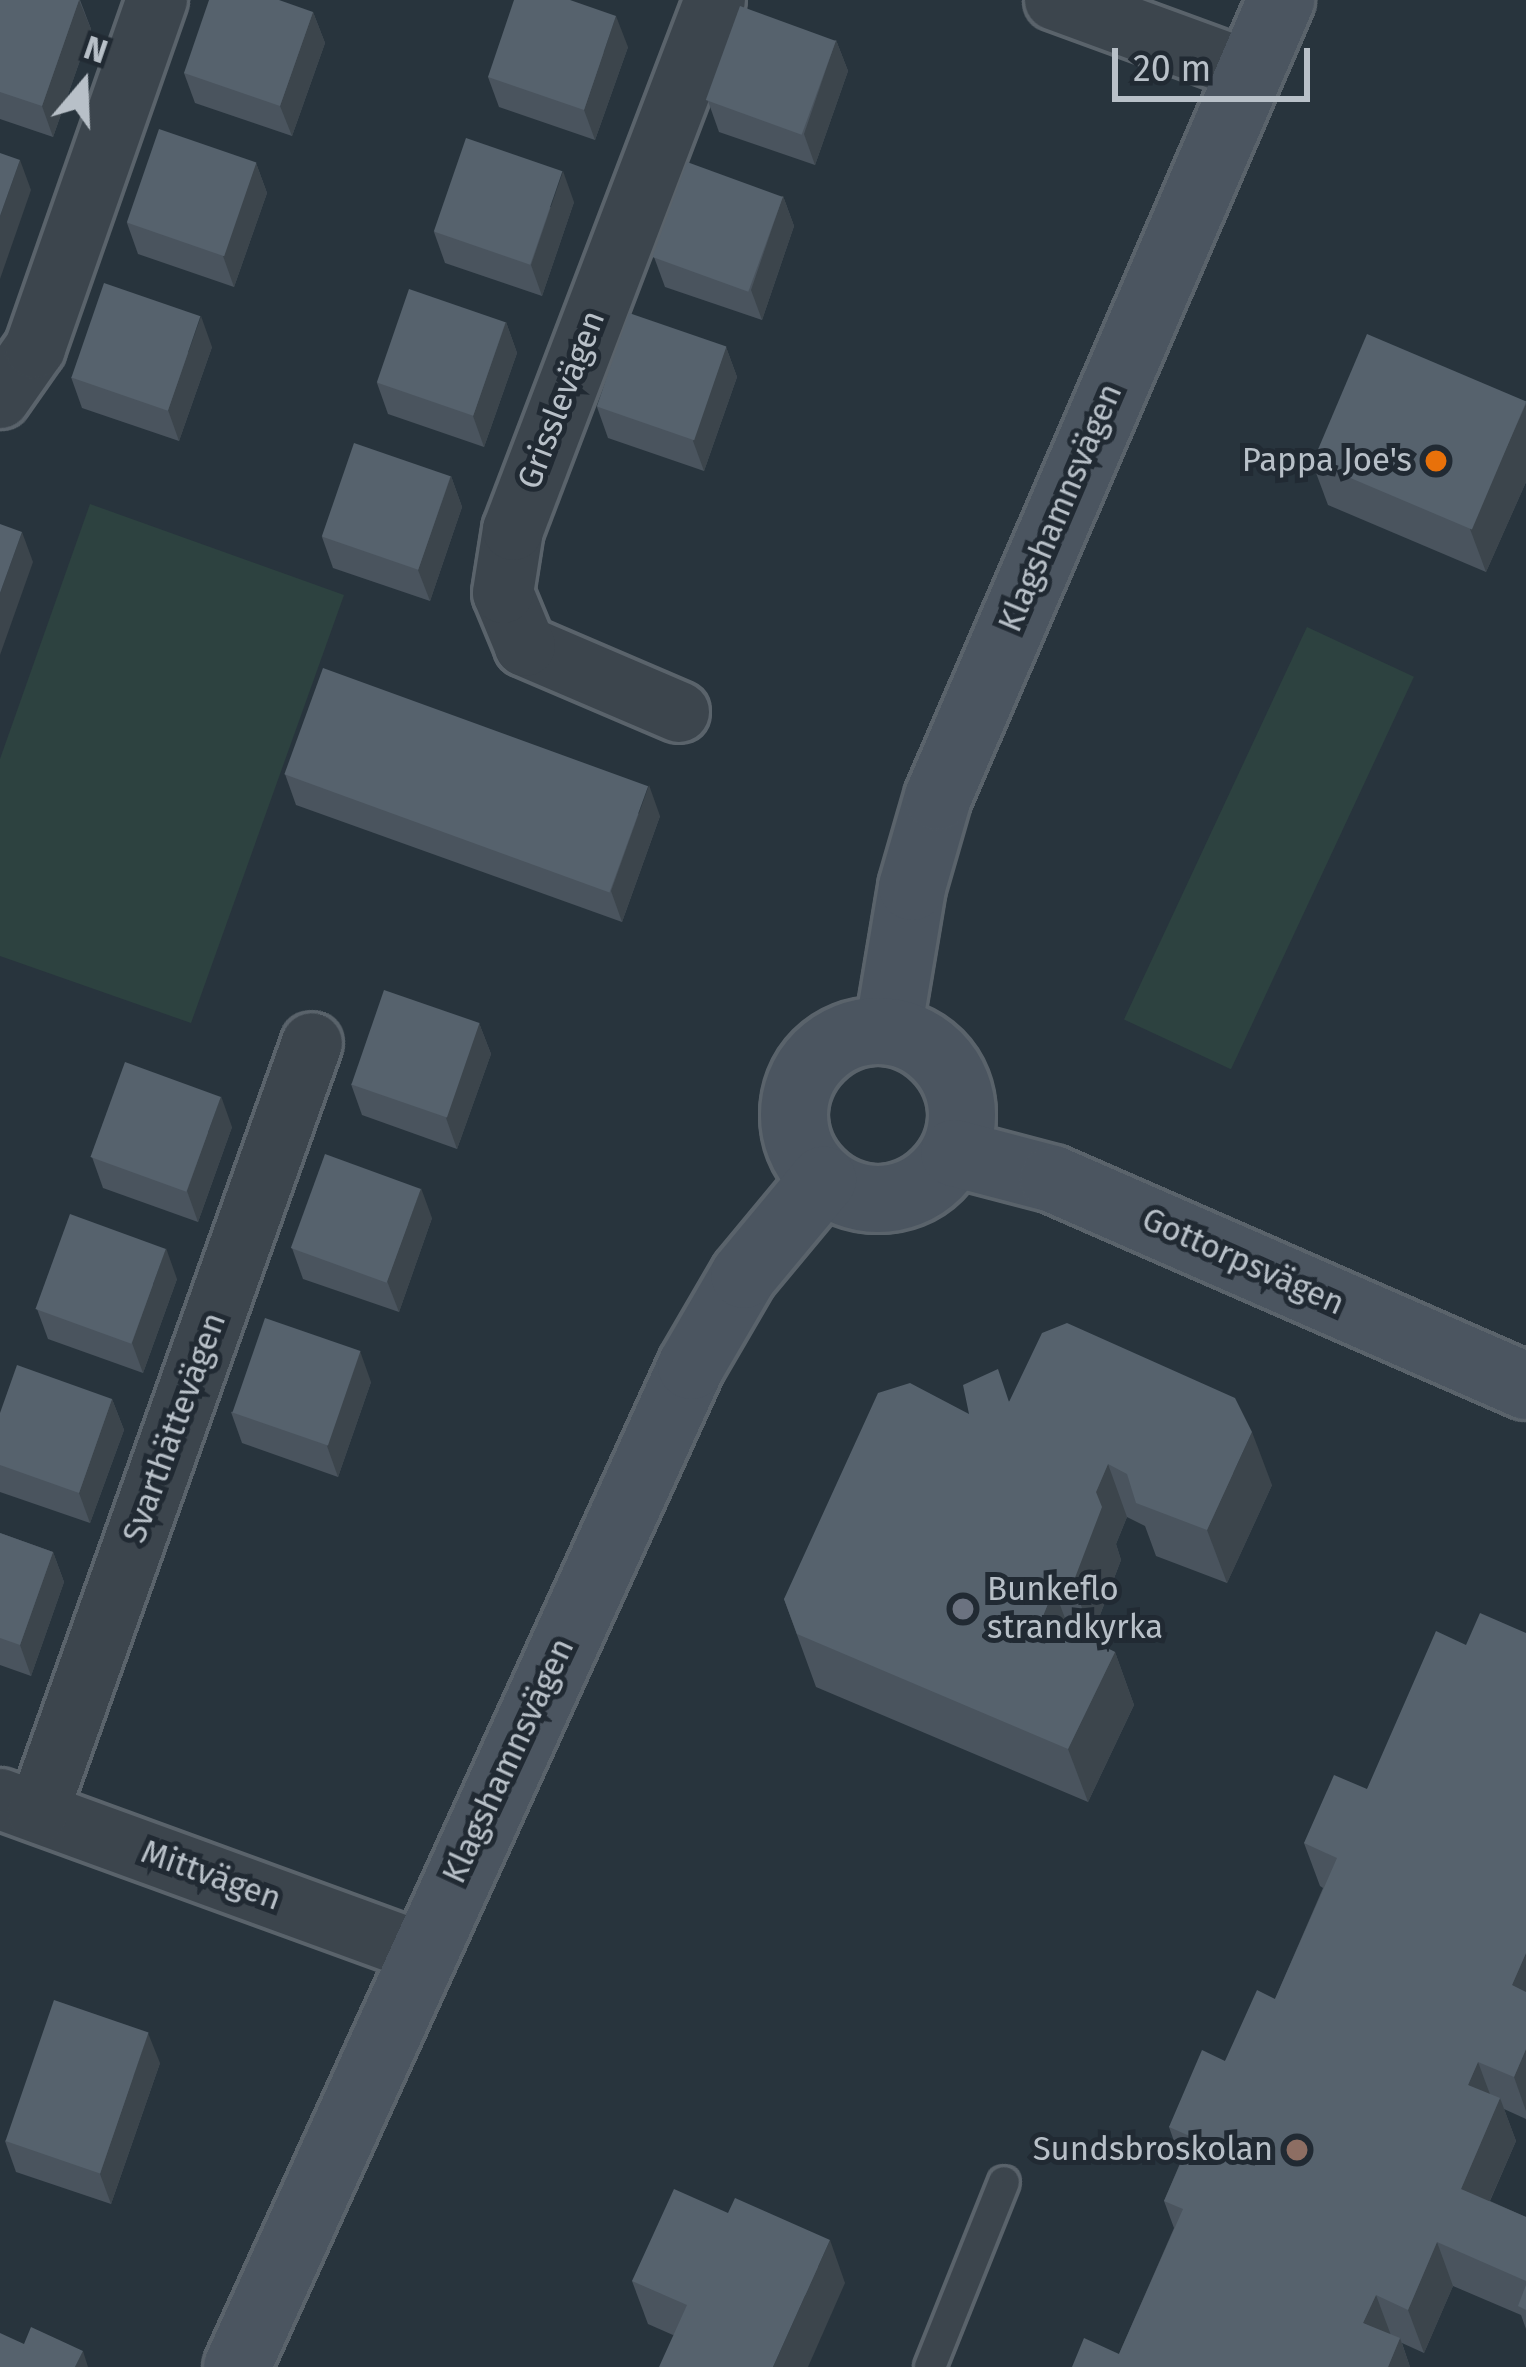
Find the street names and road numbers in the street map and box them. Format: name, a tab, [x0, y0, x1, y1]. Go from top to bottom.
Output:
street label: Grisslevägen	[510, 305, 614, 495]
street label: Klagshamnsvägen	[991, 378, 1131, 638]
street label: Gottorpsvägen	[1136, 1200, 1350, 1324]
street label: Svarthättevägen	[115, 1308, 235, 1548]
street label: Klagshamnsvägen	[435, 1632, 583, 1890]
street label: Mittvägen	[136, 1832, 286, 1920]

